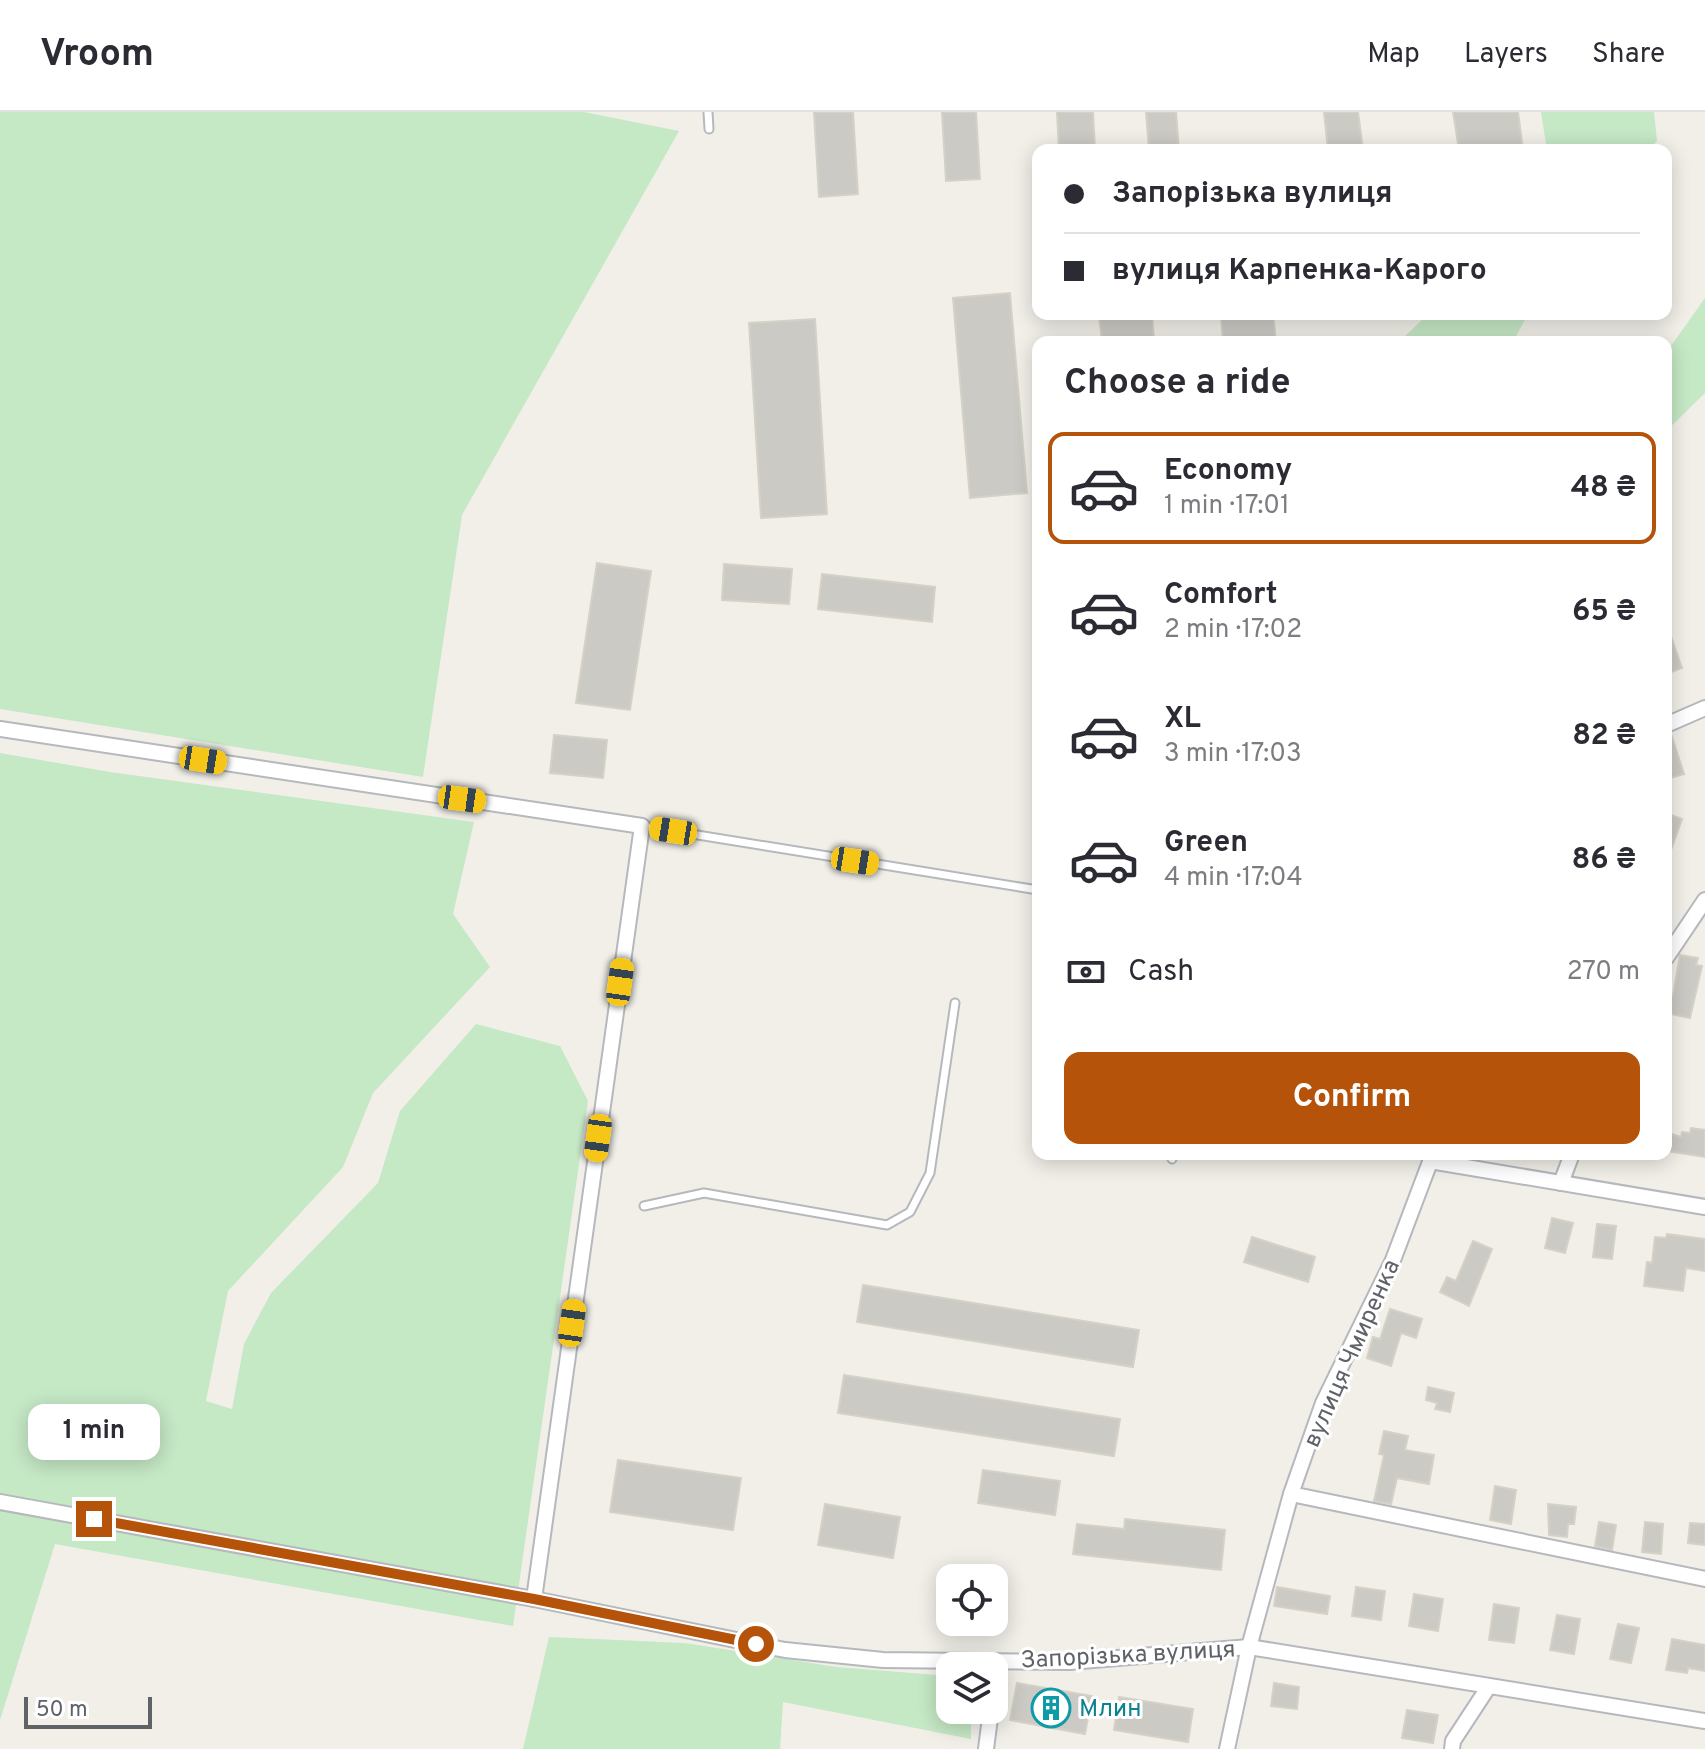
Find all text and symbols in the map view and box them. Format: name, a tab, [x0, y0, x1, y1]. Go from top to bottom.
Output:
text: Vroom	[40, 31, 154, 80]
text: Map	[1367, 37, 1420, 73]
text: Layers	[1464, 37, 1548, 73]
text: Share	[1592, 37, 1665, 73]
text: Запорізька вулиця	[1112, 176, 1393, 213]
text: вулиця Карпенка-Карого	[1112, 253, 1487, 290]
text: Choose a ride	[1064, 361, 1290, 407]
icon: car	[1068, 452, 1140, 524]
text: Economy	[1164, 453, 1292, 490]
text: 48 ₴	[1571, 470, 1636, 507]
text: 1 min · 17:01	[1164, 490, 1290, 523]
icon: car	[1068, 576, 1140, 648]
text: Comfort	[1164, 577, 1277, 614]
text: 65 ₴	[1572, 594, 1636, 631]
text: 2 min · 17:02	[1164, 614, 1302, 647]
icon: car	[1068, 700, 1140, 772]
text: XL	[1164, 701, 1201, 738]
text: 82 ₴	[1572, 718, 1636, 755]
text: 3 min · 17:03	[1164, 738, 1302, 771]
car	[177, 744, 229, 776]
car	[437, 784, 487, 814]
car	[647, 815, 699, 847]
icon: car	[1068, 824, 1140, 896]
text: Green	[1164, 825, 1248, 862]
text: 86 ₴	[1571, 842, 1636, 879]
car	[829, 845, 881, 877]
text: 4 min · 17:04	[1164, 862, 1303, 895]
icon: cash	[1064, 950, 1108, 994]
text: Cash	[1128, 954, 1194, 991]
text: 270 m	[1567, 956, 1640, 989]
car	[605, 957, 635, 1007]
button: Confirm	[1064, 1052, 1640, 1144]
car	[583, 1113, 613, 1163]
street label: вулиця Чмиренка	[1298, 1255, 1408, 1452]
car	[557, 1298, 587, 1348]
callout: 1 min	[28, 1403, 160, 1459]
text: 1 min	[63, 1415, 125, 1448]
route end	[76, 1501, 112, 1537]
map controls	[936, 1564, 1008, 1724]
button: locate	[936, 1564, 1008, 1636]
route start	[738, 1626, 774, 1662]
street label: Запорізька вулиця	[1020, 1635, 1236, 1677]
button: layers	[936, 1652, 1008, 1724]
building icon: Млин	[1030, 1687, 1072, 1729]
scale bar	[24, 1693, 152, 1729]
place label: Млин	[1079, 1695, 1142, 1725]
text: 50 m	[36, 1697, 88, 1724]

